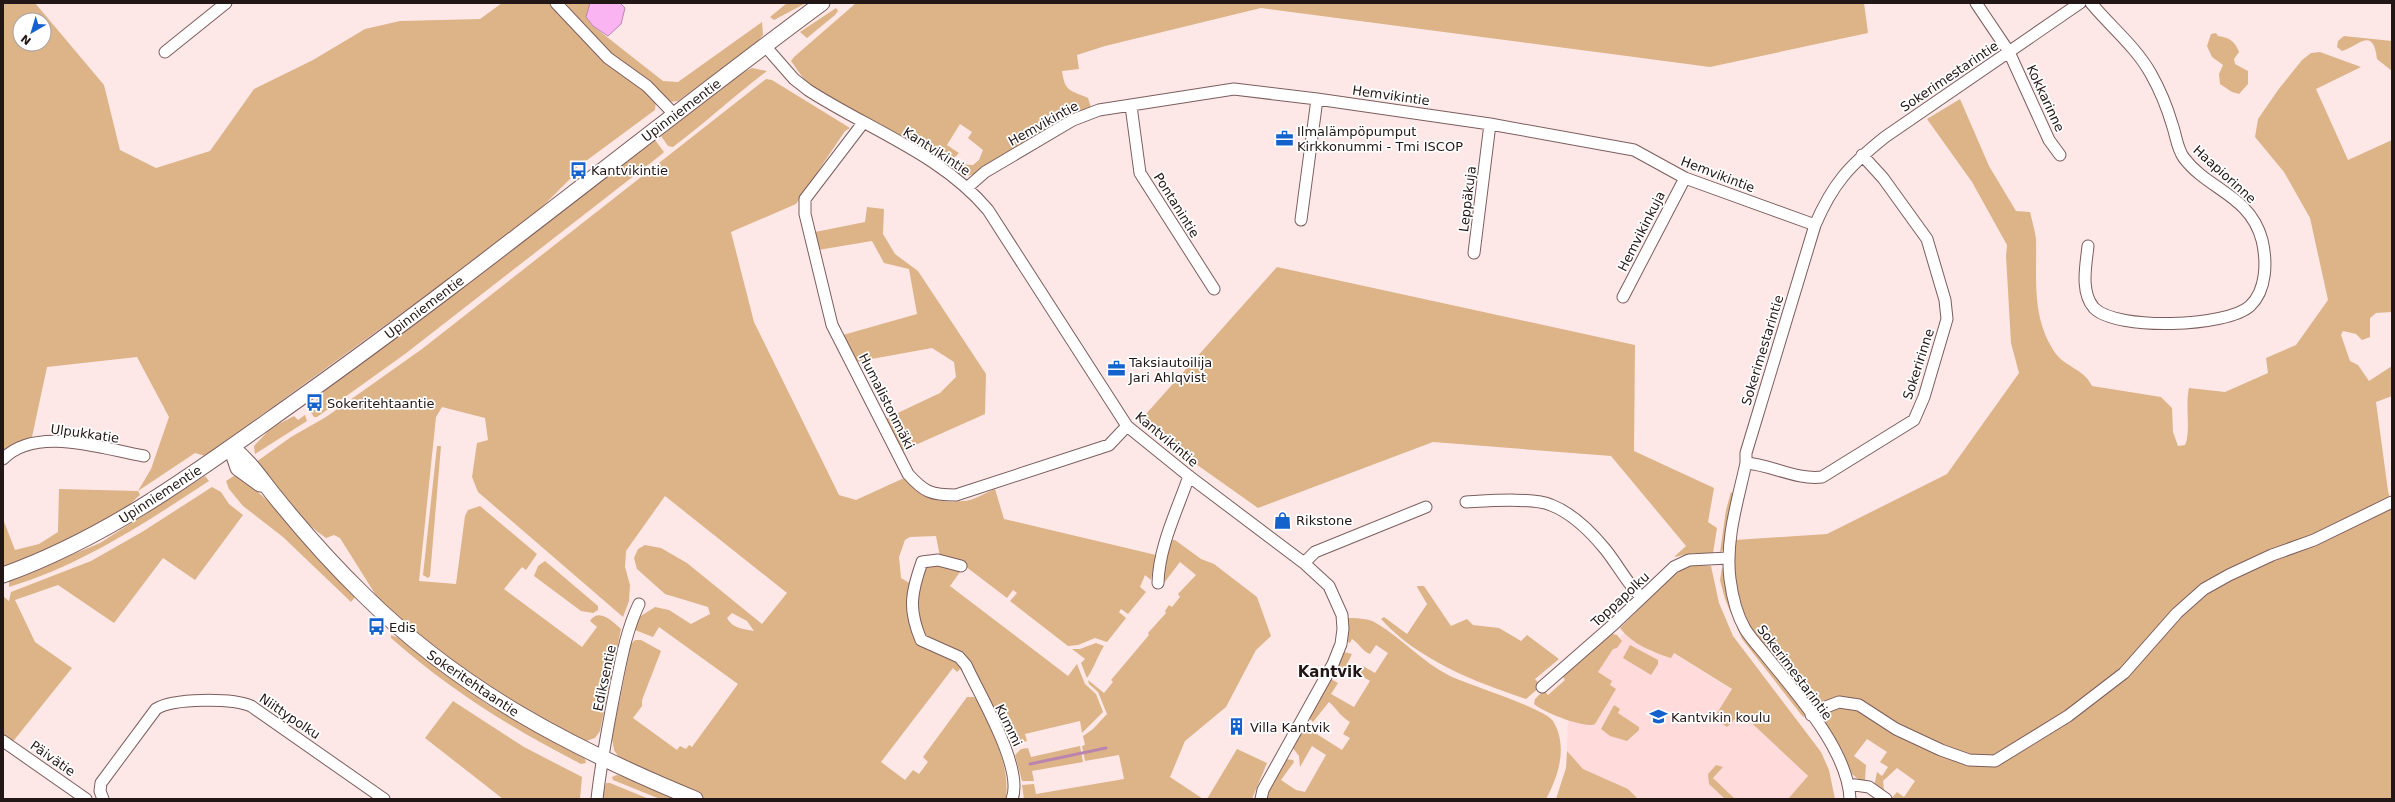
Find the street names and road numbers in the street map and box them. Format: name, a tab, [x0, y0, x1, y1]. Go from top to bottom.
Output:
street label: Sokerimestarintie	[1898, 38, 2001, 115]
street label: Kokkarinne	[2024, 62, 2068, 134]
street label: Upinniementie	[639, 76, 724, 145]
street label: Hemvikintie	[1351, 83, 1431, 108]
street label: Hemvikintie	[1006, 98, 1081, 149]
street label: Kantvikintie	[900, 124, 973, 179]
street label: Haapiorinne	[2190, 142, 2259, 206]
street label: Hemvikintie	[1679, 154, 1757, 195]
street label: Leppäkuja	[1456, 165, 1479, 233]
street label: Pontanintie	[1151, 170, 1202, 240]
street label: Hemvikinkuja	[1615, 189, 1668, 274]
street label: Upinniementie	[382, 273, 467, 342]
street label: Sokerimestarintie	[1739, 293, 1786, 407]
street label: Sokeririnne	[1900, 327, 1937, 402]
street label: Humalistonmäki	[856, 351, 917, 452]
street label: Kantvikintie	[1132, 409, 1201, 470]
street label: Ulpukkatie	[50, 421, 120, 446]
street label: Upinniementie	[116, 462, 204, 527]
street label: Toppapolku	[1588, 569, 1652, 631]
street label: Sokerimestarintie	[1754, 622, 1835, 723]
street label: Ediksentie	[590, 644, 619, 713]
street label: Sokeritehtaantie	[424, 647, 521, 720]
street label: Niittypolku	[256, 691, 323, 742]
street label: Kummi	[992, 702, 1025, 749]
street label: Päivätie	[27, 738, 78, 779]

